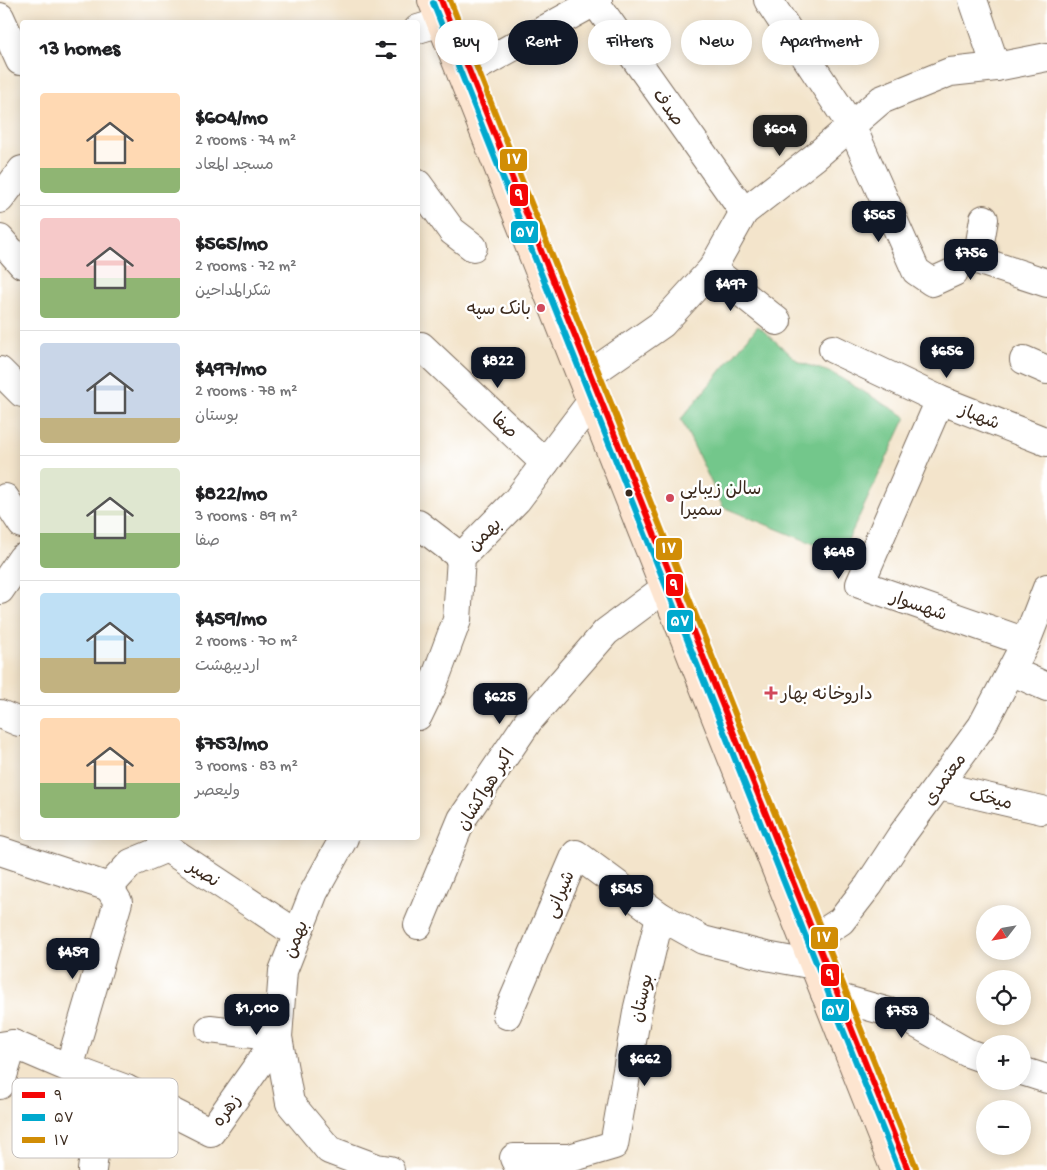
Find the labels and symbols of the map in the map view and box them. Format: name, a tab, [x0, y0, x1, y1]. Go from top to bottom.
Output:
street label: صدف	[647, 86, 687, 131]
pin: $604	[750, 114, 810, 157]
line badge: ۱۷	[499, 148, 528, 172]
text: ۱۷	[506, 153, 522, 170]
line badge: ۹	[509, 183, 529, 207]
text: ۹	[515, 189, 524, 206]
pin: $565	[849, 200, 909, 243]
line badge: ۵۷	[510, 220, 539, 244]
text: ۵۷	[515, 226, 535, 243]
pin: $756	[941, 238, 1001, 281]
pin: $497	[701, 270, 761, 312]
place label: بانک سپه	[467, 299, 531, 321]
marker: بانک سپه	[535, 302, 547, 314]
pin: $656	[917, 336, 977, 379]
pin: $822	[468, 346, 528, 389]
street label: شهباز	[954, 400, 1002, 436]
street label: صفا	[486, 410, 521, 444]
place label: سالن زیبایی سمیرا	[680, 480, 762, 522]
unlabelled marker	[624, 488, 634, 498]
marker: سالن زیبایی سمیرا	[664, 492, 676, 504]
street label: بهمن	[465, 515, 507, 557]
line badge: ۱۷	[655, 537, 683, 561]
pin: $648	[809, 538, 869, 580]
text: ۱۷	[661, 542, 677, 559]
line badge: ۹	[665, 573, 684, 597]
text: ۹	[670, 579, 679, 596]
street label: شهسوار	[885, 587, 949, 627]
line badge: ۵۷	[666, 609, 694, 633]
text: ۵۷	[670, 615, 690, 632]
pin: $625	[470, 682, 530, 725]
place label: داروخانه بهار	[779, 685, 873, 706]
marker: داروخانه بهار	[765, 687, 777, 699]
street label: اکبر هواکشان	[454, 746, 521, 835]
street label: معتمدی	[920, 750, 972, 811]
street label: میخک	[967, 785, 1014, 816]
street label: نصیر	[181, 856, 223, 893]
street label: شیرانی	[542, 868, 581, 922]
pin: $545	[596, 874, 656, 917]
north arrow	[976, 905, 1031, 960]
street label: بهمن	[281, 918, 314, 962]
line badge: ۱۷	[810, 926, 839, 950]
text: ۱۷	[816, 931, 832, 948]
pin: $459	[43, 938, 103, 980]
line badge: ۹	[820, 963, 840, 987]
text: ۹	[826, 969, 835, 986]
street label: بوستان	[628, 972, 659, 1025]
pin: $1,010	[216, 994, 298, 1036]
pin: $753	[872, 996, 932, 1039]
line badge: ۵۷	[821, 998, 850, 1022]
text: ۵۷	[825, 1004, 845, 1021]
pin: $662	[615, 1044, 675, 1087]
legend	[12, 1078, 178, 1158]
text: ۹	[54, 1089, 63, 1106]
street label: زهره	[209, 1091, 247, 1132]
text: ۵۷	[54, 1111, 74, 1128]
text: ۱۷	[54, 1134, 69, 1151]

